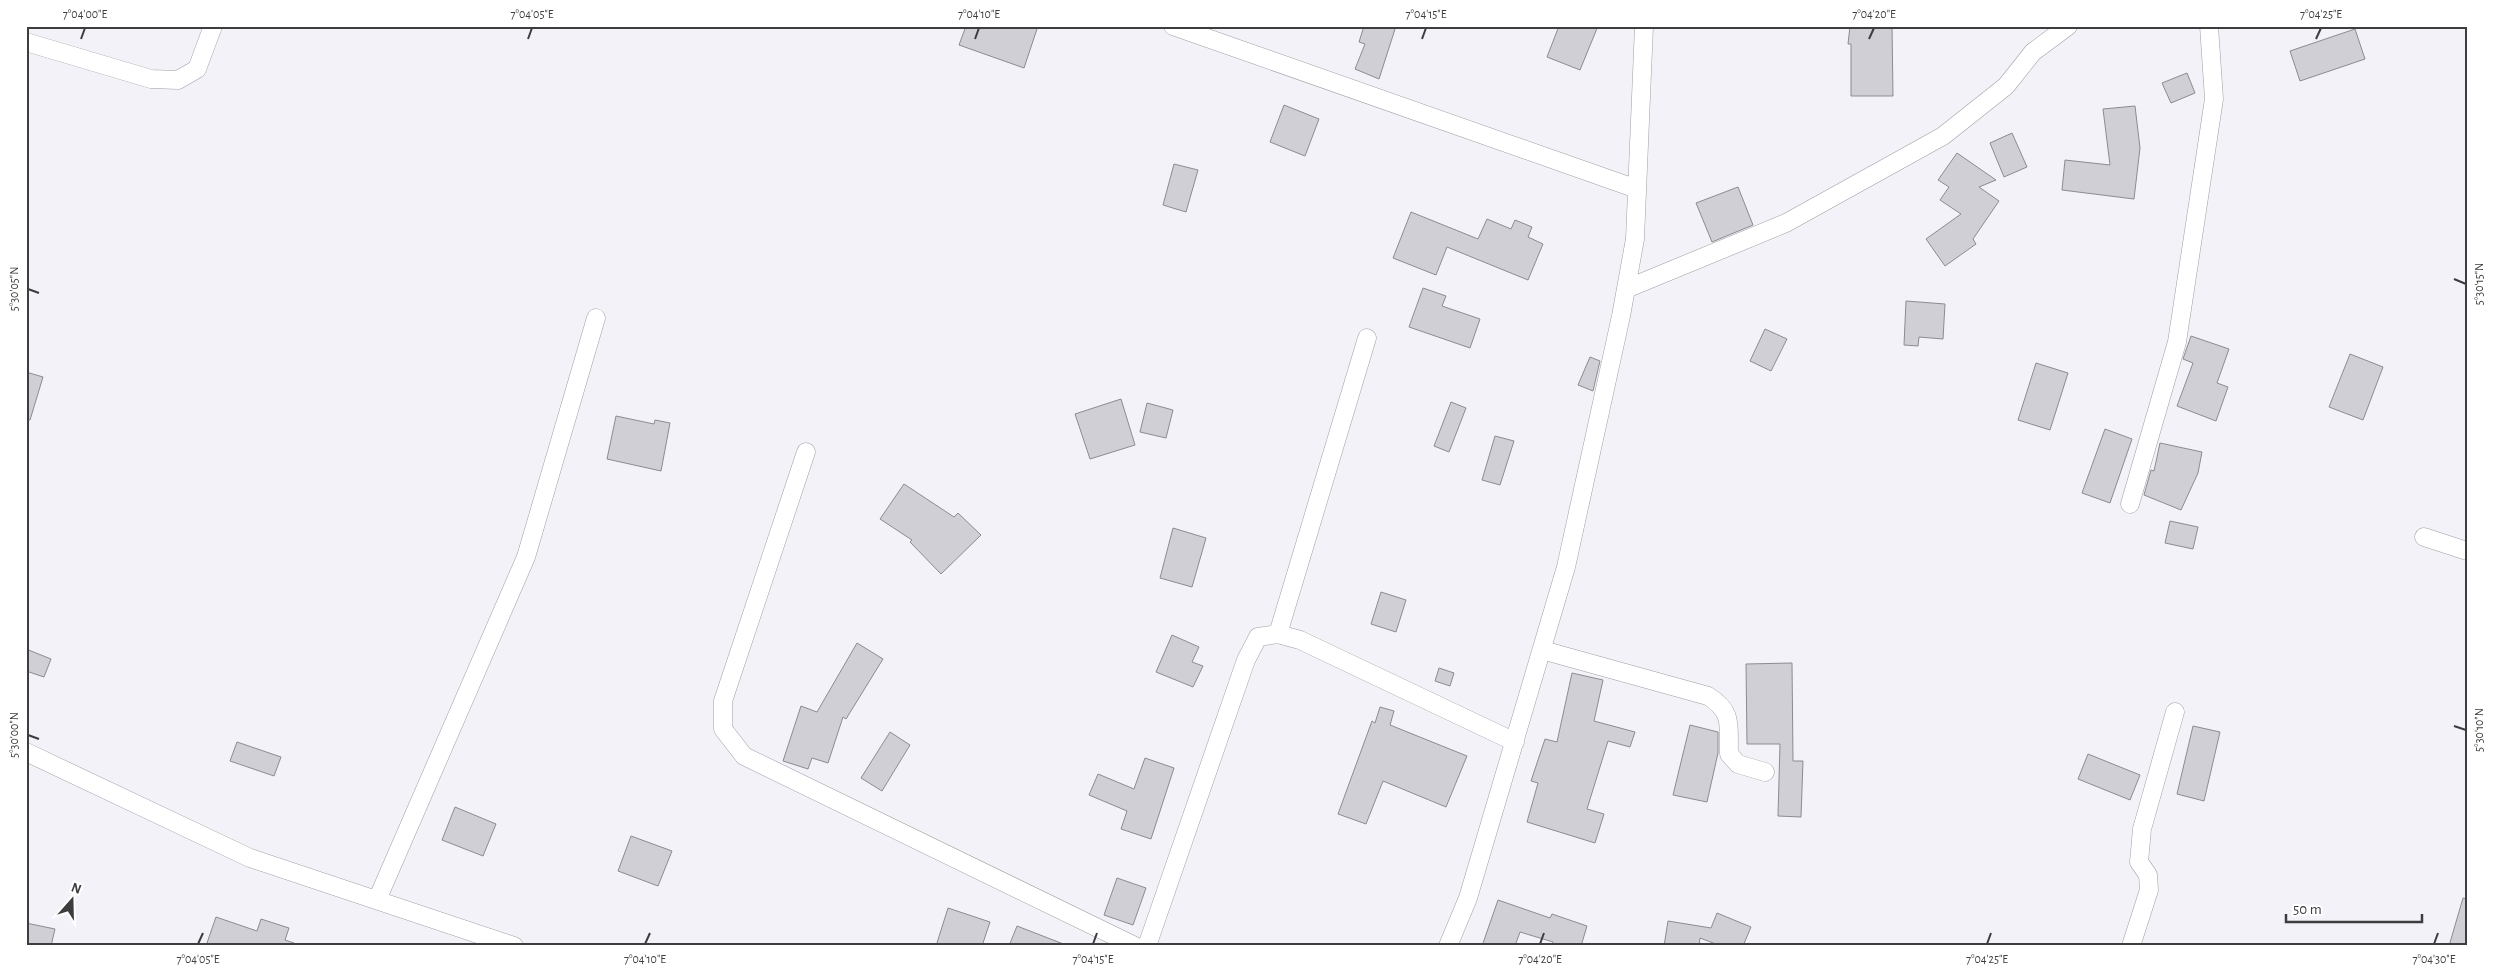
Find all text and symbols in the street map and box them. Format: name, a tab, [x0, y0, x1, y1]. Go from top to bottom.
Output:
text: 7°04'00"E	[63, 8, 107, 20]
text: 7°04'05"E	[510, 8, 554, 20]
text: 7°04'10"E	[958, 8, 1000, 20]
text: 7°04'15"E	[1406, 8, 1447, 20]
text: 7°04'20"E	[1852, 8, 1896, 20]
text: 7°04'25"E	[2300, 8, 2342, 20]
text: 5°30'15"N	[2473, 263, 2485, 305]
text: 5°30'05"N	[8, 267, 20, 311]
text: 5°30'10"N	[2473, 708, 2485, 752]
text: 5°30'00"N	[8, 712, 20, 758]
north arrow	[48, 874, 98, 924]
text: N	[69, 880, 83, 897]
scale bar	[2286, 892, 2422, 924]
text: 50 m	[2293, 902, 2322, 917]
text: 7°04'05"E	[176, 953, 220, 965]
text: 7°04'10"E	[624, 953, 666, 965]
text: 7°04'15"E	[1073, 953, 1114, 965]
text: 7°04'20"E	[1518, 953, 1562, 965]
text: 7°04'25"E	[1966, 953, 2008, 965]
text: 7°04'30"E	[2412, 953, 2456, 965]

